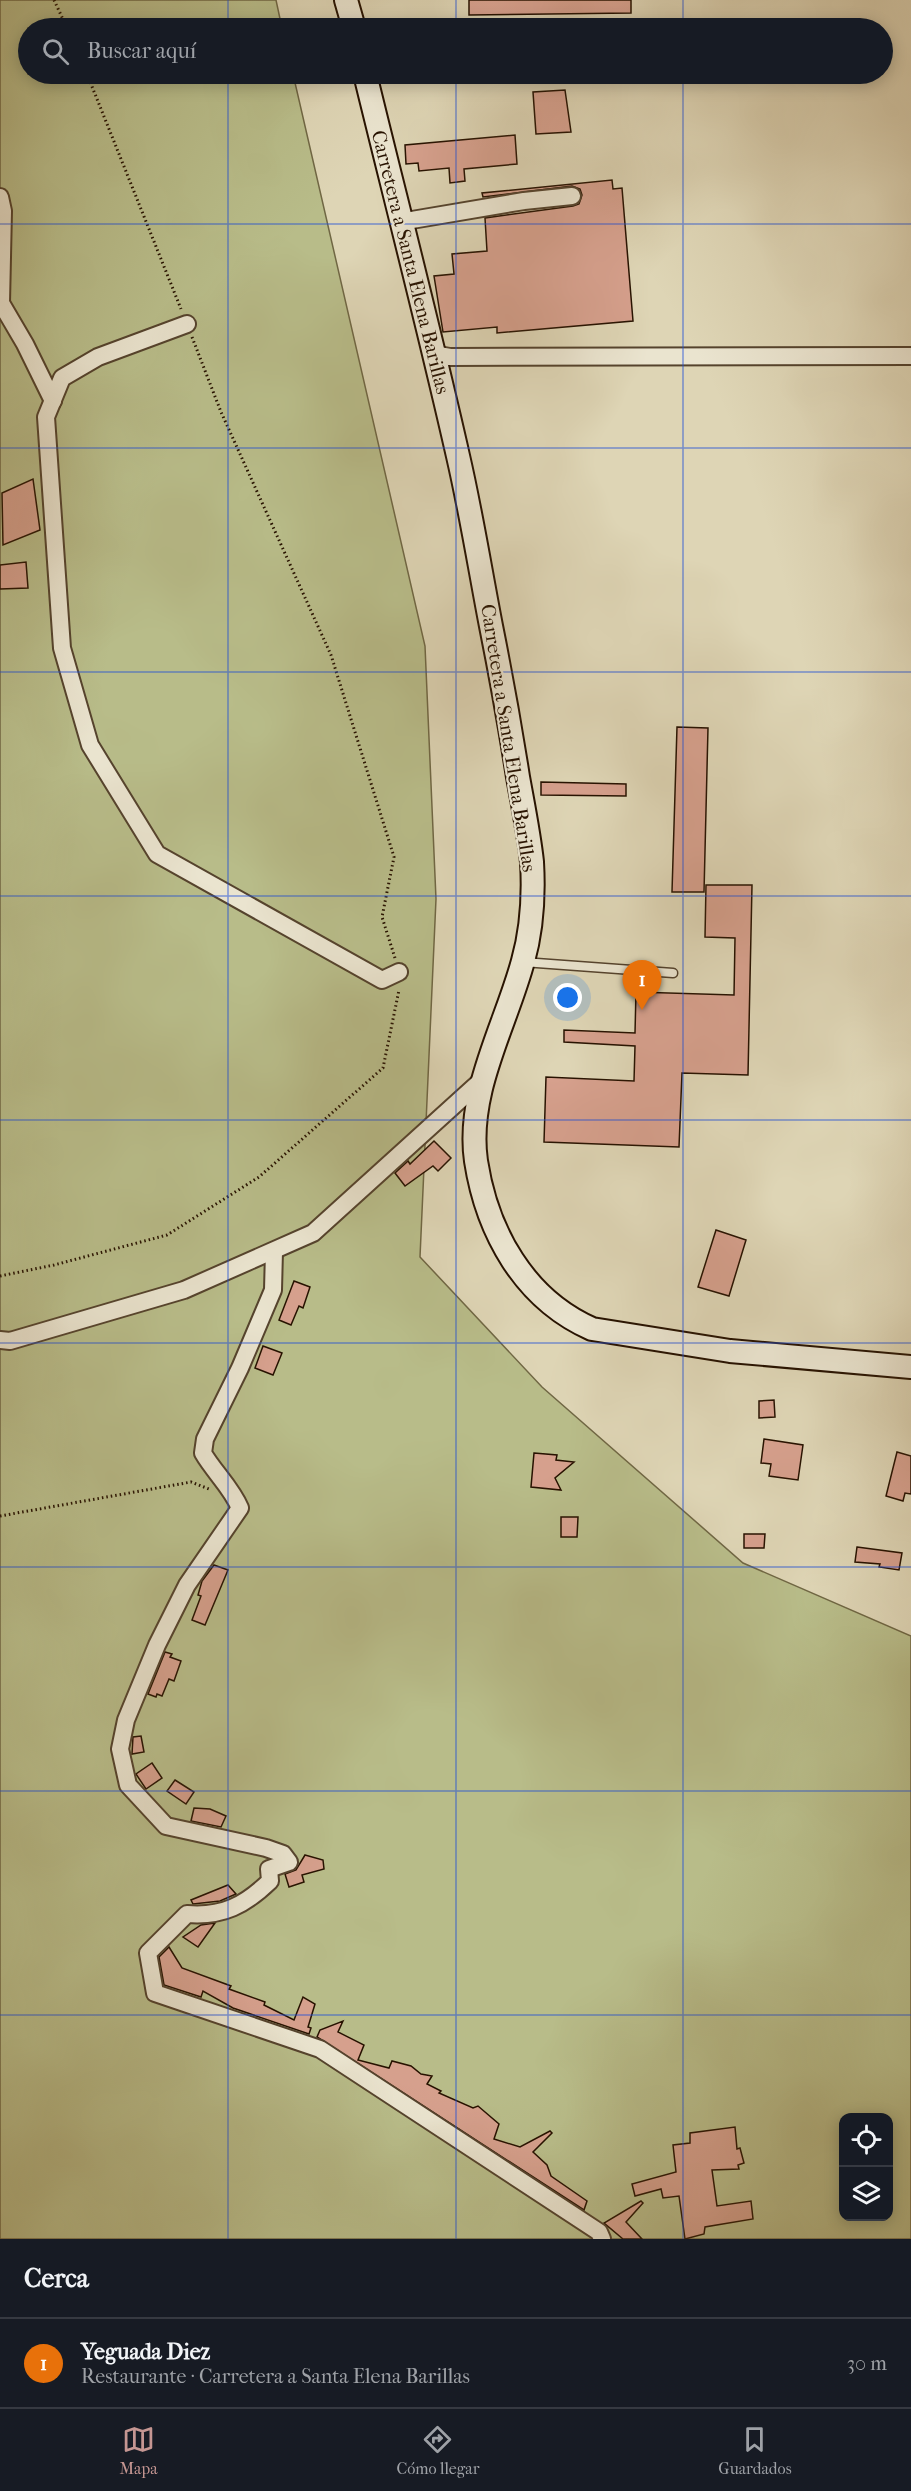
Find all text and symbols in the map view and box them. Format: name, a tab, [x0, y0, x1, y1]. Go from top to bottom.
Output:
search box	[18, 18, 893, 84]
icon: search	[39, 35, 72, 68]
text: Buscar aquí	[87, 38, 196, 64]
street label: Carretera a Santa Elena Barillas	[367, 128, 454, 396]
street label: Carretera a Santa Elena Barillas	[476, 603, 541, 874]
pin: 1	[622, 960, 662, 1010]
your location	[553, 983, 582, 1012]
map controls	[839, 2113, 893, 2221]
button: locate	[839, 2113, 893, 2167]
button: layers	[839, 2167, 893, 2221]
text: Cerca	[24, 2263, 89, 2294]
text: Yeguada Diez	[81, 2339, 210, 2365]
text: 1	[40, 2352, 47, 2375]
text: 30 m	[847, 2352, 887, 2375]
text: Restaurante · Carretera a Santa Elena Barillas	[81, 2365, 470, 2388]
tab: Mapa	[119, 2423, 158, 2478]
tab: Cómo llegar	[396, 2423, 479, 2478]
tab: Guardados	[718, 2423, 792, 2478]

